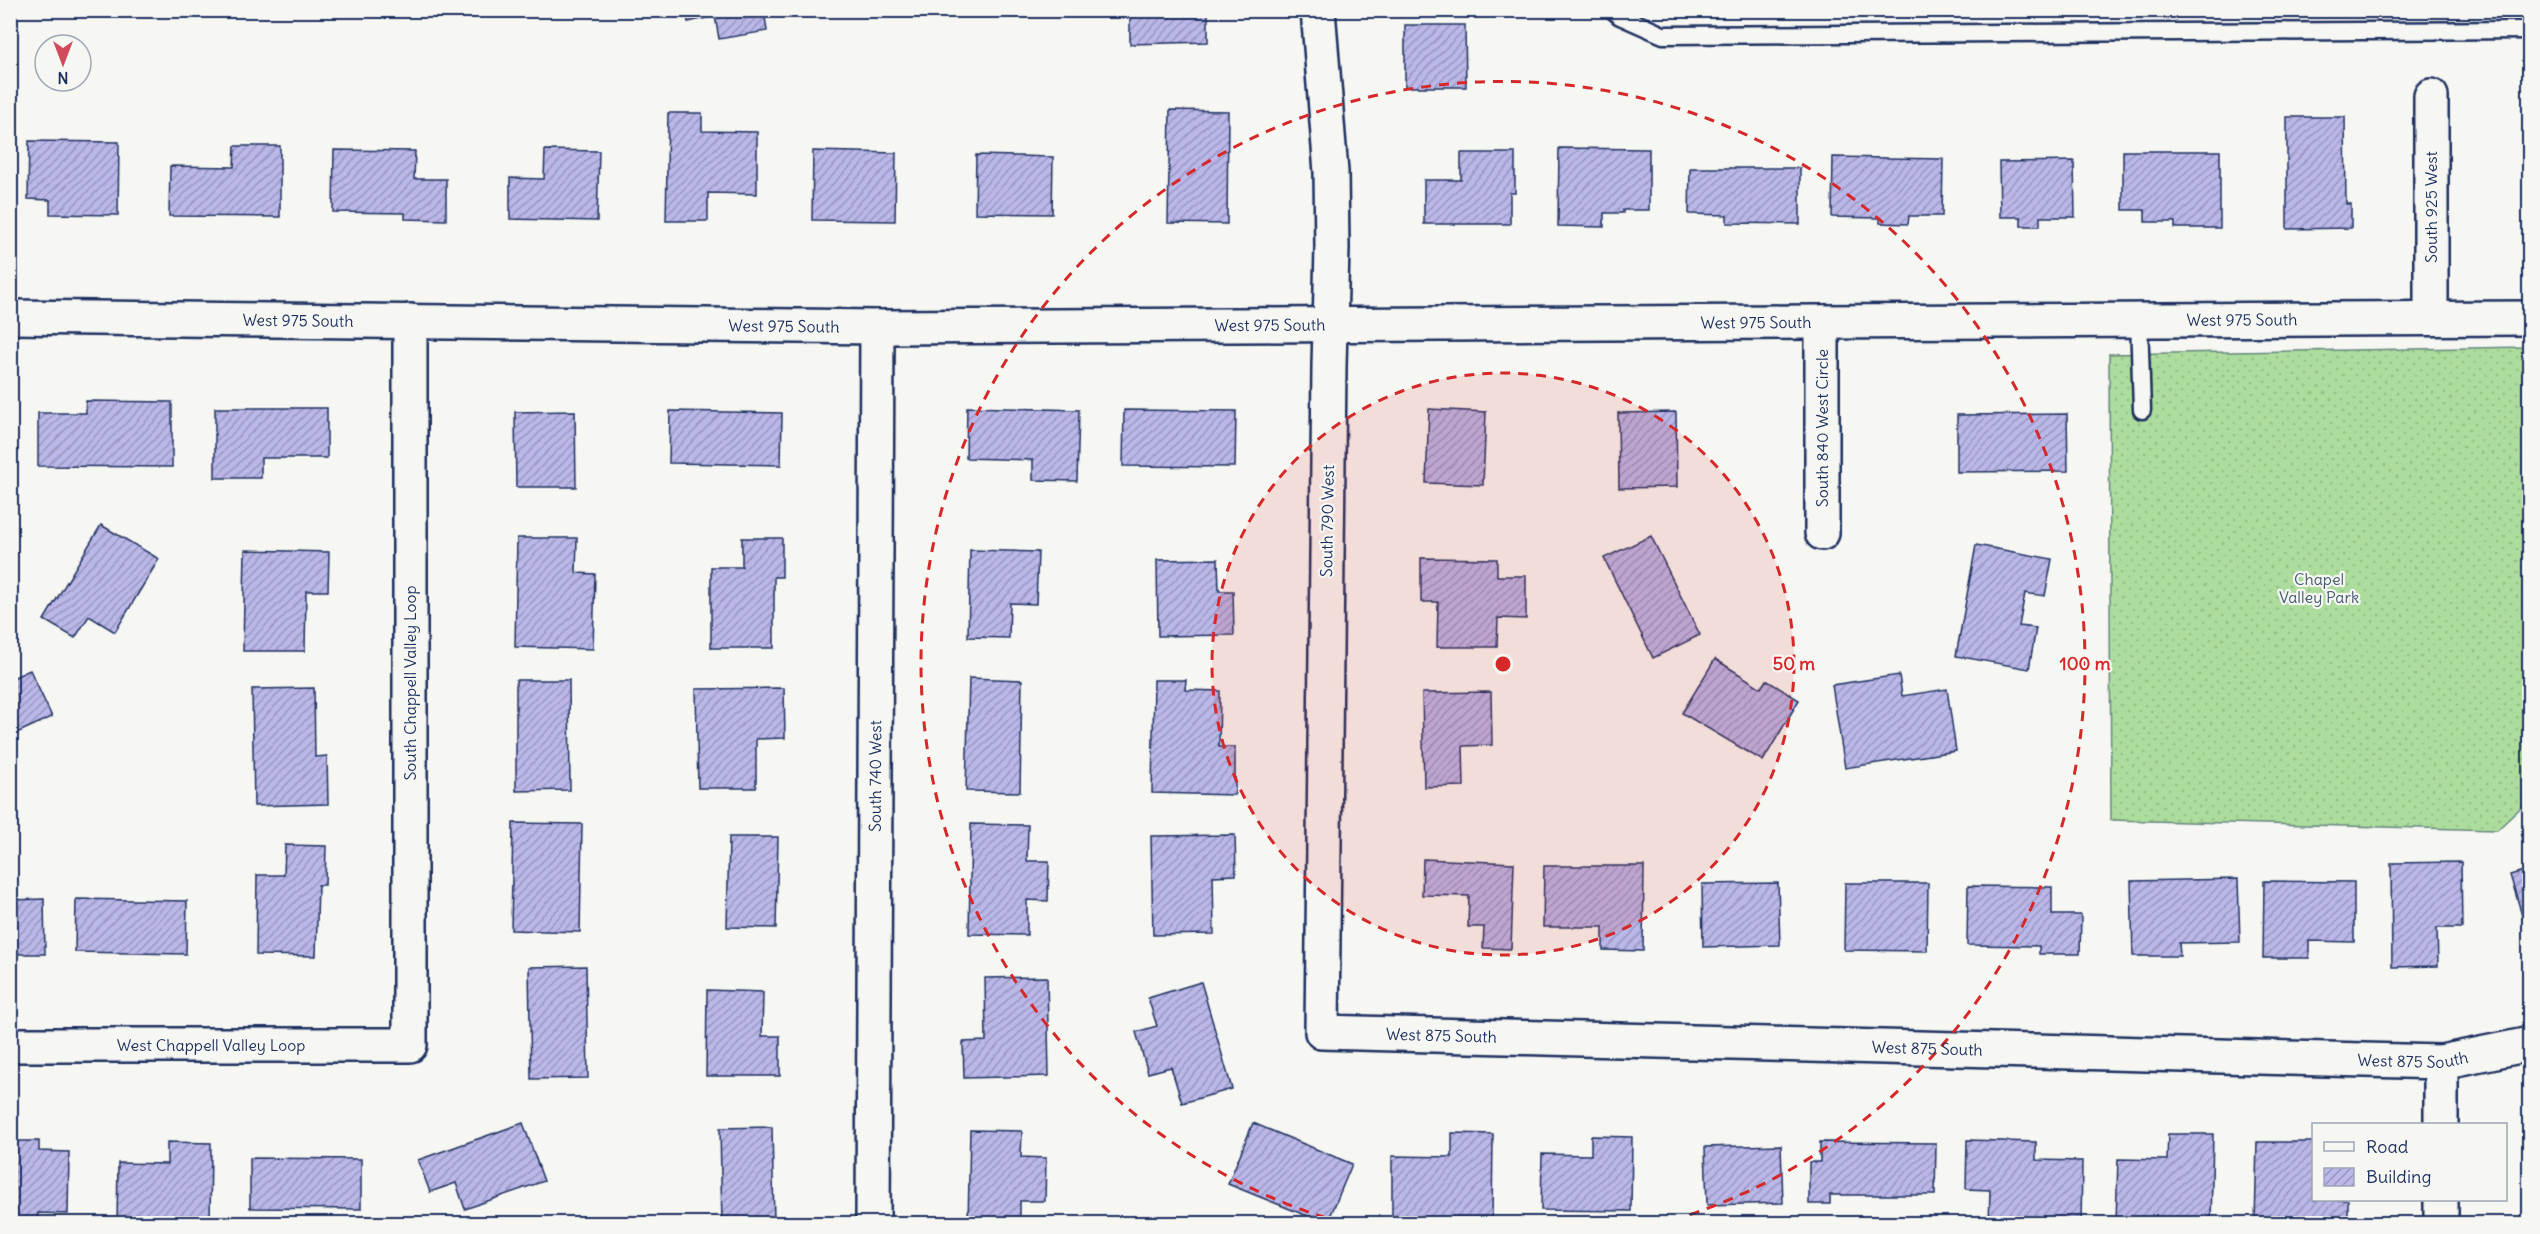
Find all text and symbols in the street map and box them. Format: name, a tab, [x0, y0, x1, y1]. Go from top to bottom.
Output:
north arrow	[33, 33, 93, 93]
text: N	[57, 68, 69, 88]
street label: South 925 West	[2421, 150, 2441, 263]
street label: West 975 South	[2186, 309, 2297, 330]
street label: West 975 South	[242, 310, 354, 331]
street label: West 975 South	[1700, 312, 1812, 333]
street label: West 975 South	[728, 315, 840, 337]
street label: West 975 South	[1214, 315, 1326, 335]
street label: South 840 West Circle	[1812, 349, 1832, 507]
street label: South 790 West	[1316, 464, 1338, 577]
park label: Chapel Valley Park	[2279, 569, 2359, 607]
street label: South Chappell Valley Loop	[400, 585, 420, 781]
text: 50 m	[1773, 652, 1815, 675]
text: 100 m	[2060, 652, 2111, 675]
centre of rings	[1493, 654, 1513, 674]
street label: South 740 West	[865, 719, 885, 832]
street label: West 875 South	[1386, 1024, 1497, 1047]
street label: West Chappell Valley Loop	[117, 1035, 305, 1055]
street label: West 875 South	[1871, 1037, 1983, 1060]
street label: West 875 South	[2357, 1047, 2470, 1072]
legend	[2312, 1123, 2507, 1201]
text: Road	[2366, 1135, 2409, 1158]
text: Building	[2366, 1165, 2431, 1188]

